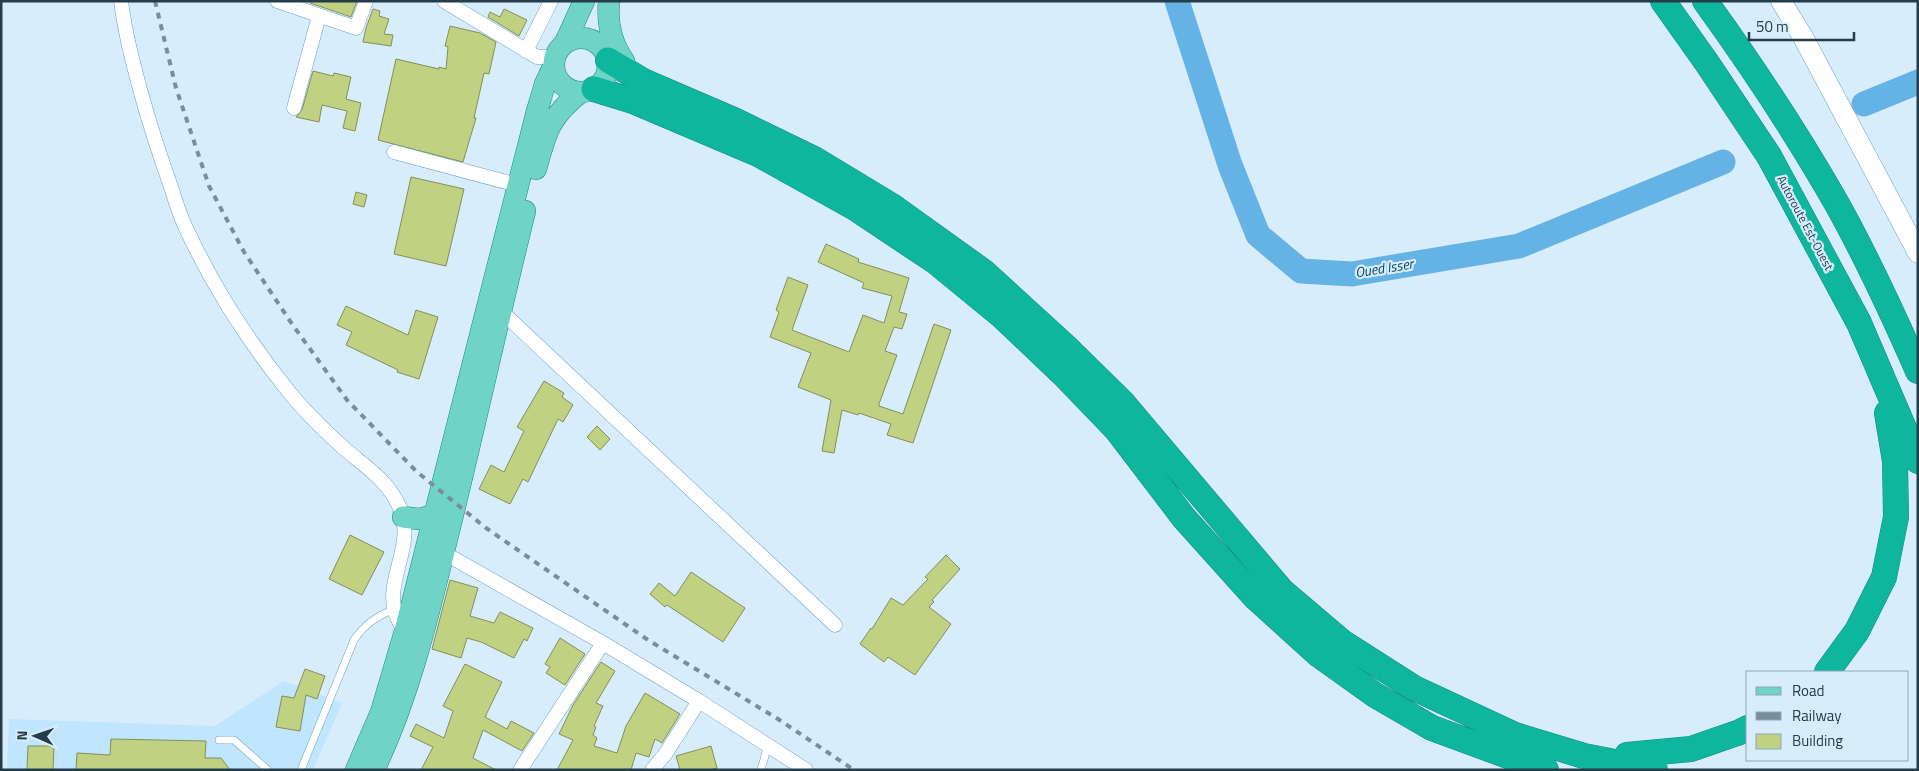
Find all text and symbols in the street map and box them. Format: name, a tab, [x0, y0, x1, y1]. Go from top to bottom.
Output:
scale bar	[1749, 10, 1854, 42]
text: 50 m	[1756, 15, 1789, 38]
street label: Autoroute Est-Ouest	[1772, 172, 1839, 274]
water label: Oued Isser	[1353, 252, 1416, 282]
legend	[1746, 671, 1909, 761]
text: Road	[1792, 679, 1824, 702]
text: Railway	[1792, 704, 1842, 727]
north arrow	[10, 711, 60, 761]
text: Building	[1792, 729, 1843, 752]
text: N	[11, 730, 32, 741]

